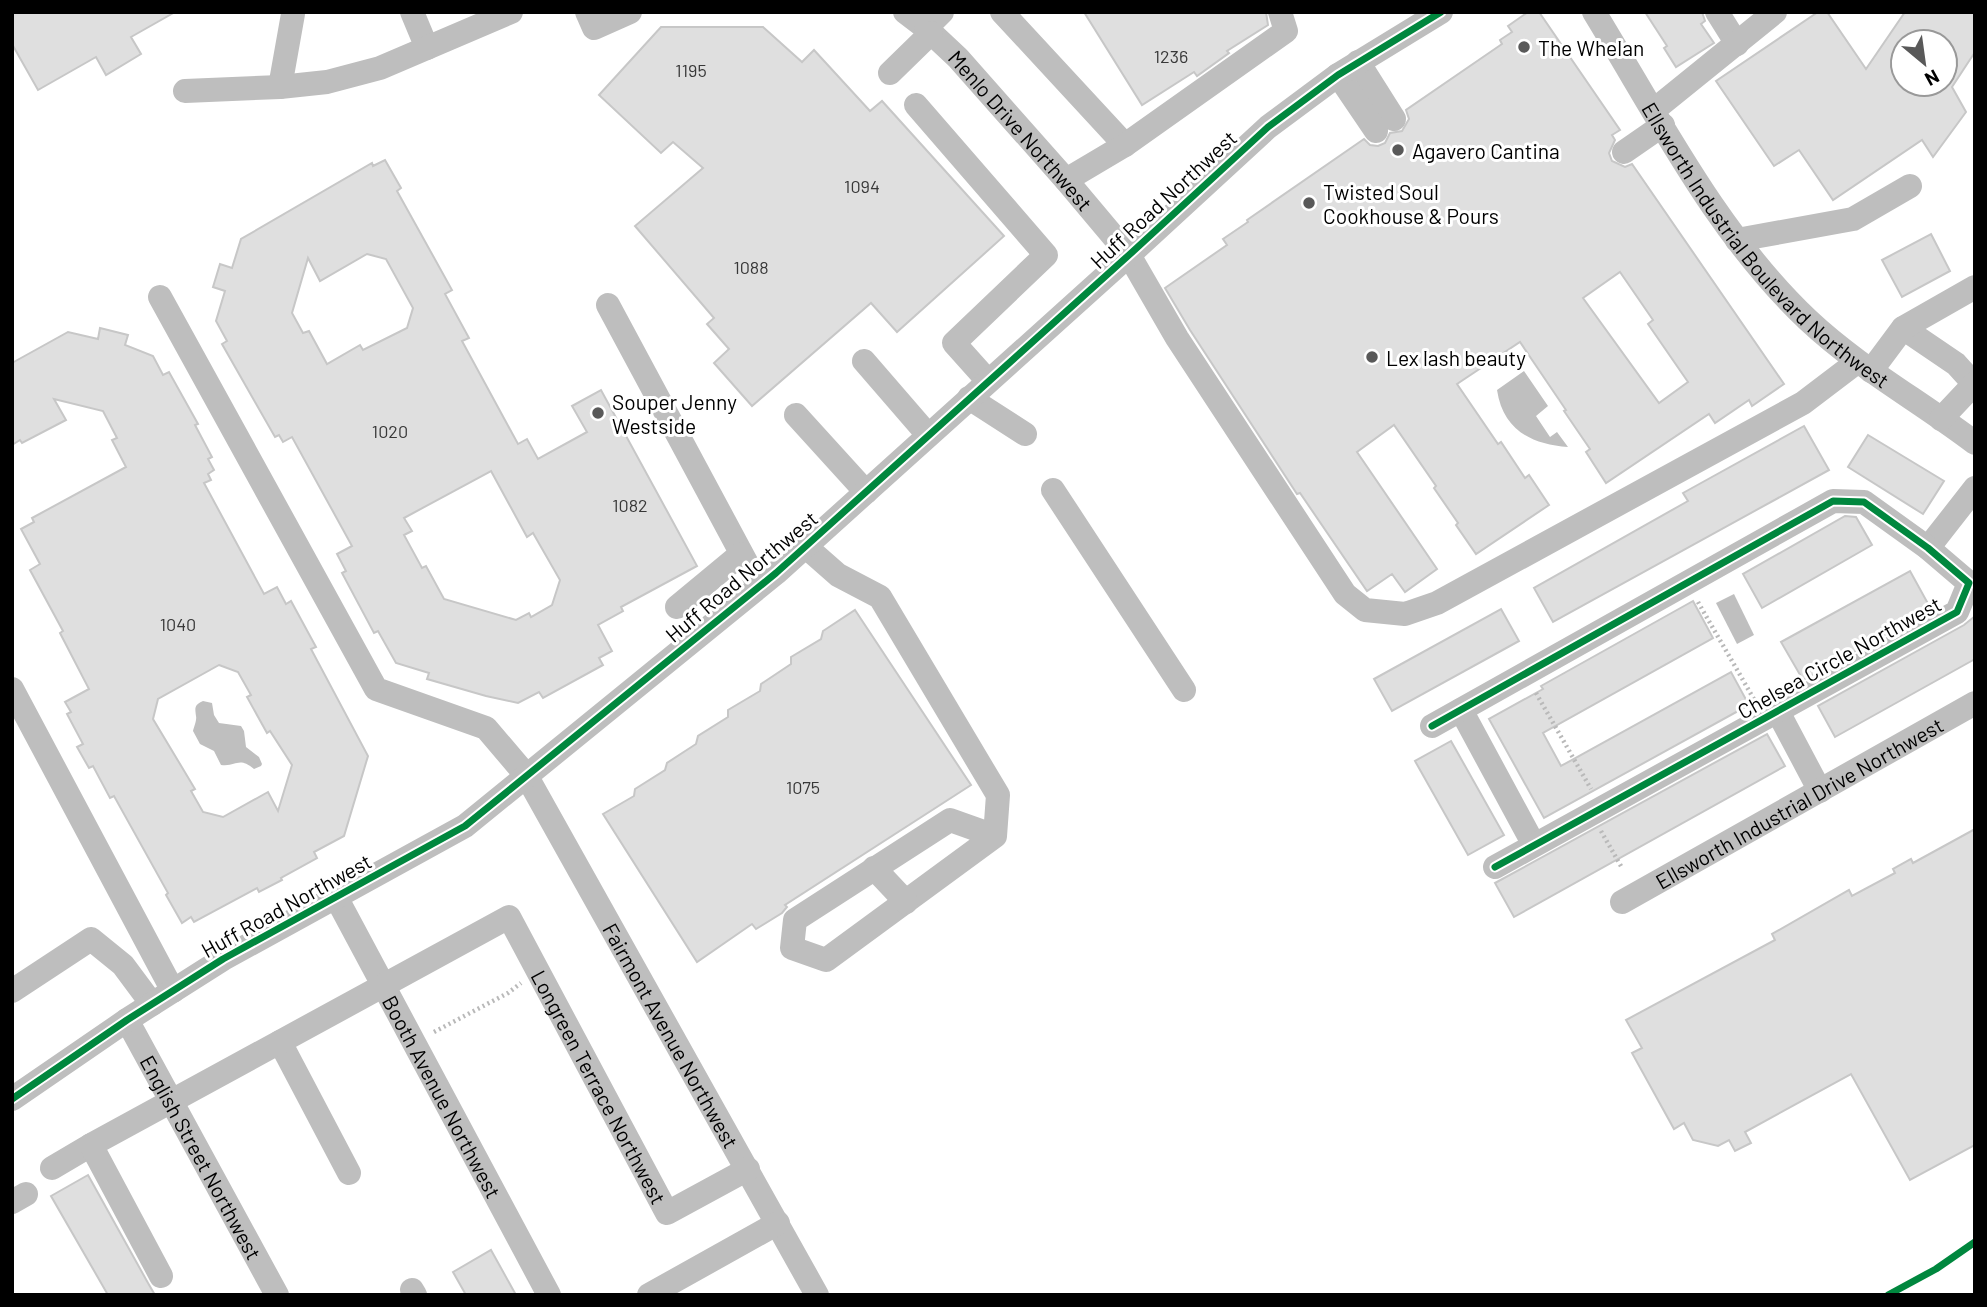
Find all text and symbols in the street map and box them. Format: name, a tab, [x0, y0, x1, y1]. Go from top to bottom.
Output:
north arrow	[1889, 28, 1959, 98]
place label: The Whelan	[1538, 35, 1644, 60]
marker: The Whelan	[1516, 39, 1532, 55]
street label: Menlo Drive Northwest	[944, 45, 1098, 215]
house number: 1236	[1154, 45, 1188, 67]
house number: 1195	[675, 59, 707, 81]
text: N	[1921, 65, 1944, 91]
street label: Ellsworth Industrial Boulevard Northwest	[1638, 97, 1895, 392]
street label: Huff Road Northwest	[1085, 125, 1241, 273]
place label: Agavero Cantina	[1412, 138, 1560, 163]
marker: Agavero Cantina	[1390, 142, 1406, 158]
house number: 1094	[844, 175, 880, 197]
place label: Twisted Soul Cookhouse & Pours	[1323, 179, 1499, 228]
marker: Twisted Soul Cookhouse & Pours	[1301, 195, 1317, 211]
house number: 1088	[733, 256, 769, 278]
place label: Lex lash beauty	[1386, 345, 1526, 370]
marker: Lex lash beauty	[1364, 349, 1380, 365]
place label: Souper Jenny Westside	[612, 389, 737, 438]
marker: Souper Jenny Westside	[590, 405, 606, 421]
house number: 1020	[372, 420, 408, 442]
house number: 1082	[612, 494, 648, 516]
street label: Huff Road Northwest	[660, 505, 822, 647]
street label: Chelsea Circle Northwest	[1733, 591, 1945, 723]
house number: 1040	[160, 613, 196, 635]
street label: Ellsworth Industrial Drive Northwest	[1651, 711, 1947, 893]
house number: 1075	[786, 776, 820, 798]
street label: Huff Road Northwest	[197, 848, 375, 962]
street label: Fairmont Avenue Northwest	[599, 918, 744, 1152]
street label: Longreen Terrace Northwest	[527, 965, 672, 1208]
street label: Booth Avenue Northwest	[378, 991, 507, 1202]
street label: English Street Northwest	[136, 1051, 267, 1263]

